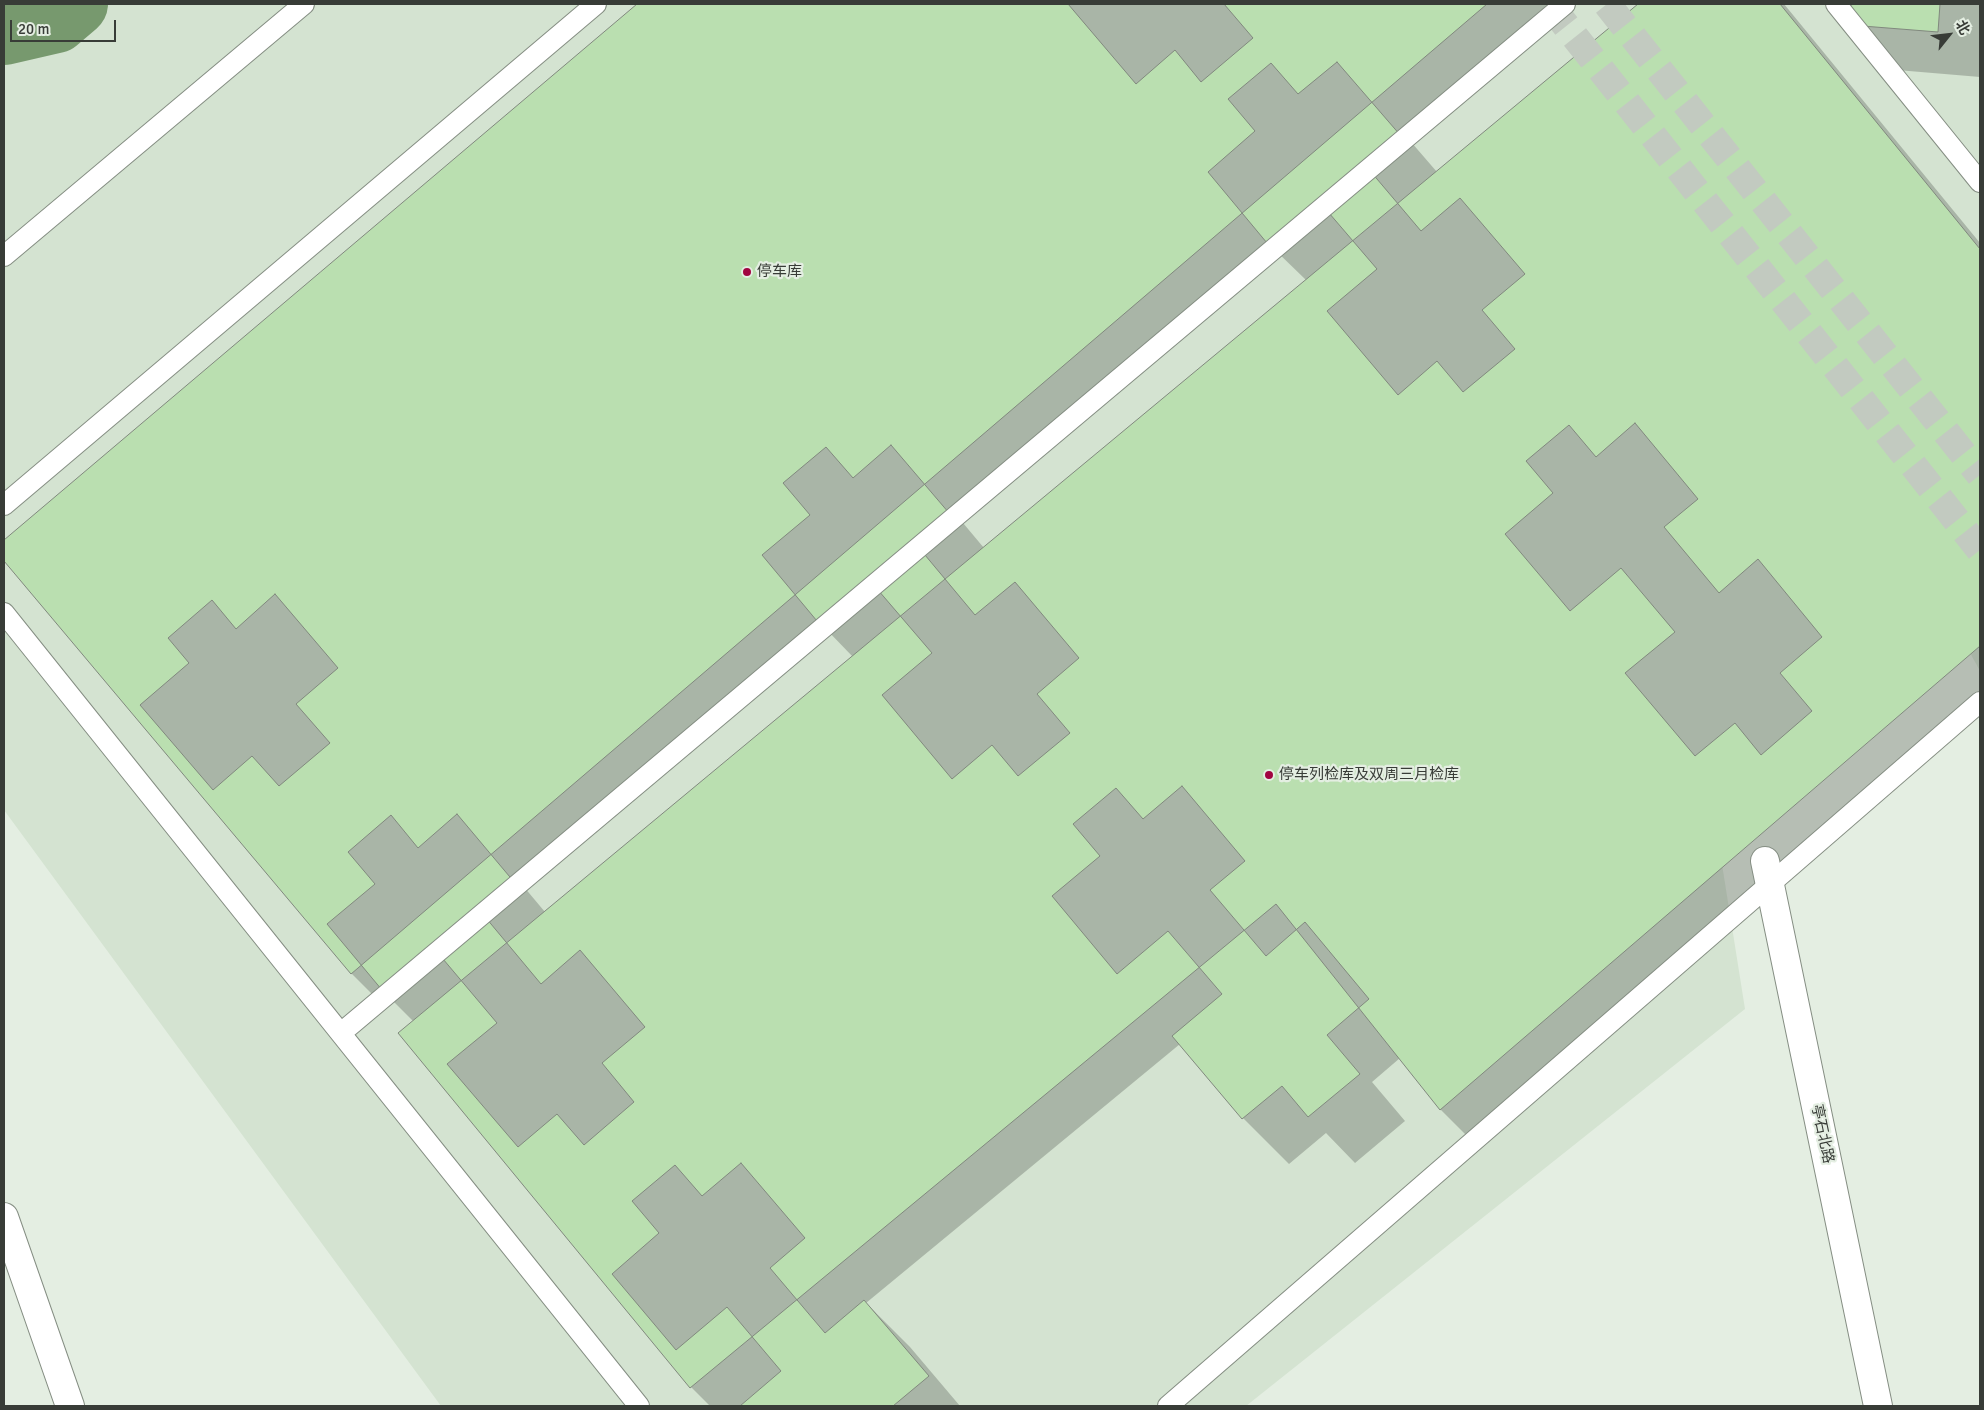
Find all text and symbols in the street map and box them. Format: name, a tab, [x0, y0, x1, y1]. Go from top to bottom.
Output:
scale bar	[12, 10, 119, 42]
north arrow	[1924, 10, 1974, 60]
text: 北	[1952, 17, 1973, 38]
text: 20 m	[18, 20, 49, 38]
place label: 停车库	[757, 263, 802, 281]
marker: 停车库	[741, 266, 753, 278]
place label: 停车列检库及双周三月检库	[1279, 766, 1459, 784]
marker: 停车列检库及双周三月检库	[1263, 769, 1275, 781]
street label: 亭石北路	[1807, 1103, 1837, 1165]

